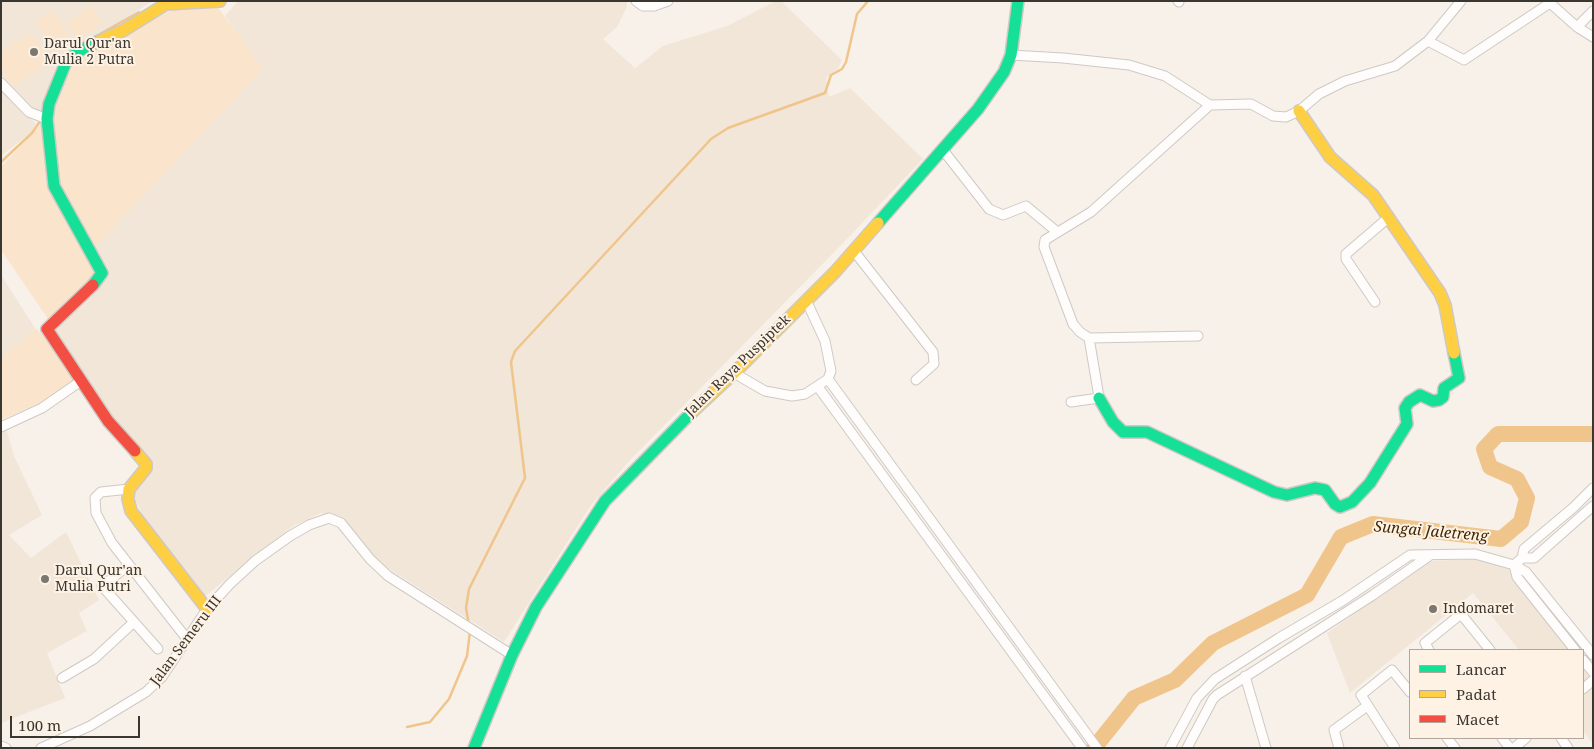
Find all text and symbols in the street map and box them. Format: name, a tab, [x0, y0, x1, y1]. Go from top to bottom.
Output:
place label: Darul Qur'an Mulia 2 Putra	[44, 36, 134, 68]
marker: Darul Qur'an Mulia 2 Putra	[28, 46, 40, 58]
street label: Jalan Raya Puspiptek	[682, 311, 794, 421]
water label: Sungai Jaletreng	[1373, 518, 1489, 546]
place label: Darul Qur'an Mulia Putri	[55, 563, 142, 596]
marker: Darul Qur'an Mulia Putri	[39, 573, 51, 585]
street label: Jalan Semeru III	[147, 593, 225, 689]
place label: Indomaret	[1443, 601, 1514, 617]
marker: Indomaret	[1427, 603, 1439, 615]
legend	[1409, 649, 1584, 739]
text: Lancar	[1456, 659, 1506, 679]
text: Padat	[1456, 684, 1496, 704]
scale bar	[12, 706, 142, 738]
text: Macet	[1456, 709, 1499, 729]
text: 100 m	[18, 715, 61, 735]

